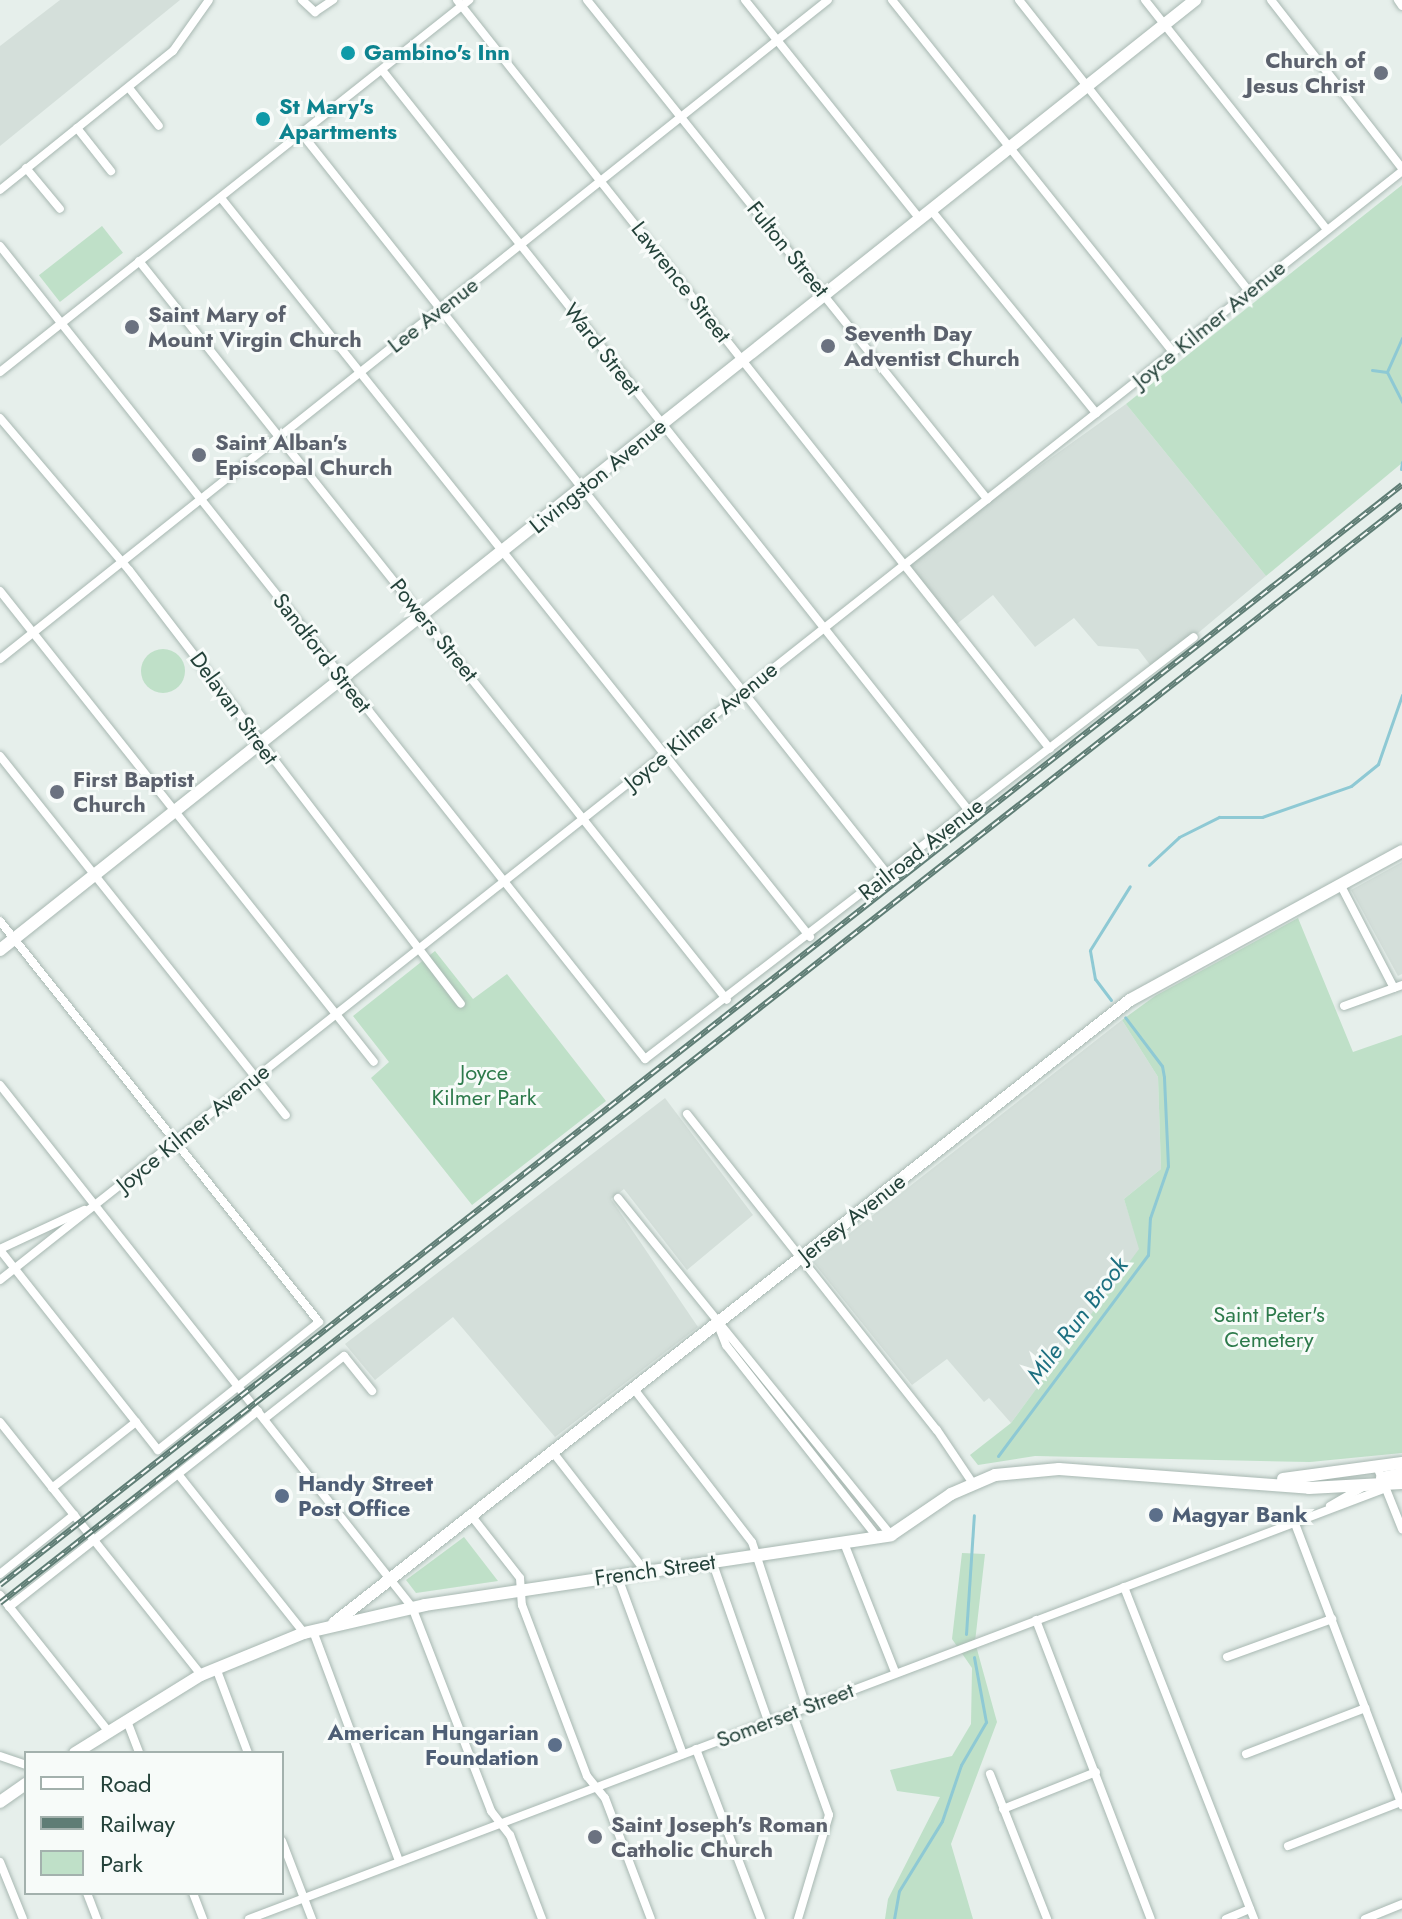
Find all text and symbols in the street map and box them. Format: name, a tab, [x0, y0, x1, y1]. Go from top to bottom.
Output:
place label: Gambino's Inn	[364, 40, 510, 66]
marker: Gambino's Inn	[339, 44, 357, 62]
place label: Church of Jesus Christ	[1246, 47, 1365, 98]
marker: Church of Jesus Christ	[1372, 64, 1390, 82]
place label: St Mary's Apartments	[279, 93, 397, 144]
marker: St Mary's Apartments	[254, 110, 272, 128]
street label: Fulton Street	[742, 196, 834, 302]
street label: Lawrence Street	[626, 216, 736, 348]
street label: Joyce Kilmer Avenue	[1127, 254, 1291, 394]
street label: Lee Avenue	[382, 271, 484, 359]
street label: Ward Street	[558, 298, 646, 400]
place label: Saint Mary of Mount Virgin Church	[148, 301, 362, 352]
marker: Saint Mary of Mount Virgin Church	[123, 318, 141, 336]
place label: Seventh Day Adventist Church	[844, 320, 1020, 372]
marker: Seventh Day Adventist Church	[819, 337, 837, 355]
street label: Livingston Avenue	[524, 413, 672, 539]
place label: Saint Alban's Episcopal Church	[215, 429, 392, 480]
marker: Saint Alban's Episcopal Church	[190, 446, 208, 464]
street label: Powers Street	[385, 573, 483, 687]
street label: Sandford Street	[267, 588, 377, 718]
street label: Delavan Street	[184, 647, 284, 769]
street label: Joyce Kilmer Avenue	[619, 656, 783, 796]
place label: First Baptist Church	[73, 766, 194, 818]
marker: First Baptist Church	[48, 783, 66, 801]
street label: Railroad Avenue	[853, 792, 989, 906]
street label: Joyce Kilmer Avenue	[111, 1058, 275, 1198]
park label: Joyce Kilmer Park	[431, 1059, 537, 1110]
street label: Jersey Avenue	[793, 1168, 911, 1268]
water label: Mile Run Brook	[1020, 1251, 1134, 1389]
park label: Saint Peter's Cemetery	[1213, 1301, 1325, 1352]
place label: Handy Street Post Office	[298, 1470, 433, 1522]
marker: Handy Street Post Office	[273, 1487, 291, 1505]
place label: Magyar Bank	[1172, 1502, 1308, 1528]
marker: Magyar Bank	[1147, 1506, 1165, 1524]
street label: French Street	[593, 1548, 717, 1592]
street label: Somerset Street	[713, 1677, 857, 1753]
place label: American Hungarian Foundation	[328, 1719, 539, 1770]
marker: American Hungarian Foundation	[546, 1736, 564, 1754]
legend	[24, 1751, 284, 1895]
text: Road	[100, 1766, 152, 1801]
text: Railway	[100, 1806, 175, 1841]
place label: Saint Joseph's Roman Catholic Church	[611, 1811, 828, 1862]
marker: Saint Joseph's Roman Catholic Church	[586, 1828, 604, 1846]
text: Park	[100, 1846, 143, 1881]

